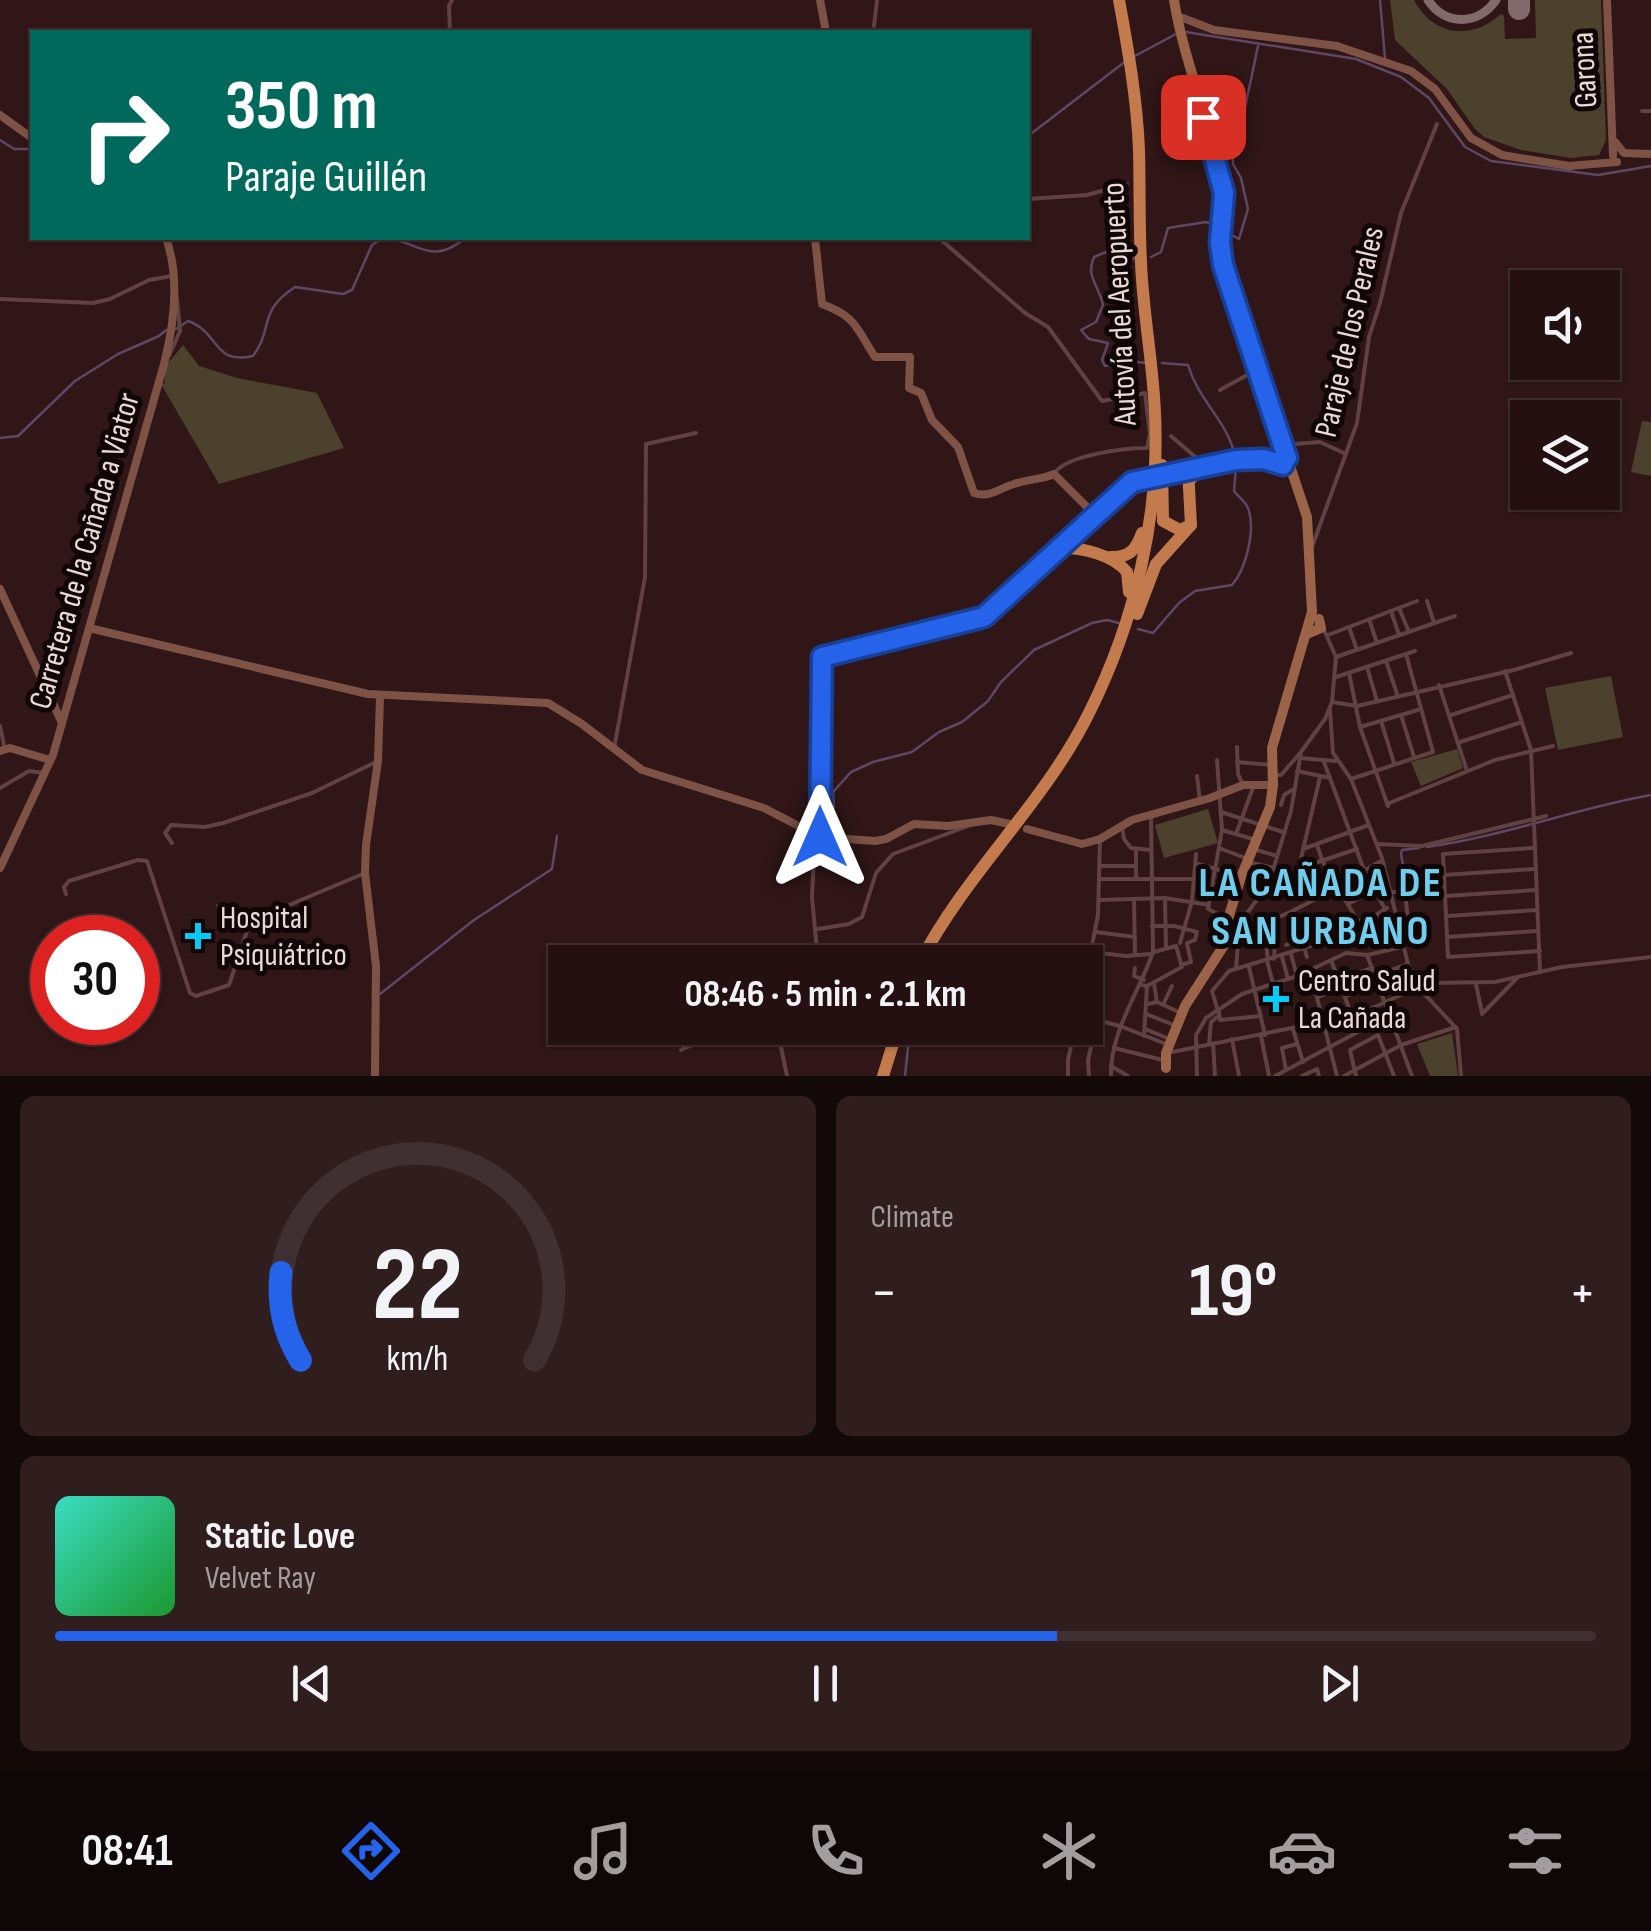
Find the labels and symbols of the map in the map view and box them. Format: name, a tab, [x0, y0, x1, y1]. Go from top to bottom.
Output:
street label: Garona	[1564, 31, 1606, 109]
pin	[1161, 75, 1246, 160]
street label: Autovía del Aeropuerto	[1094, 181, 1146, 428]
street label: Paraje de los Perales	[1307, 223, 1393, 441]
street label: Carretera de la Cañada a Viator	[21, 388, 149, 714]
position arrow	[768, 785, 872, 889]
district label: LA CAÑADA DE SAN URBANO	[1199, 858, 1443, 957]
place label: Hospital Psiquiátrico	[220, 899, 347, 975]
speed limit sign: 30	[30, 915, 160, 1045]
marker: Hospital Psiquiátrico	[185, 923, 211, 949]
place label: Centro Salud La Cañada	[1298, 962, 1436, 1038]
marker: Centro Salud La Cañada	[1263, 986, 1289, 1012]

